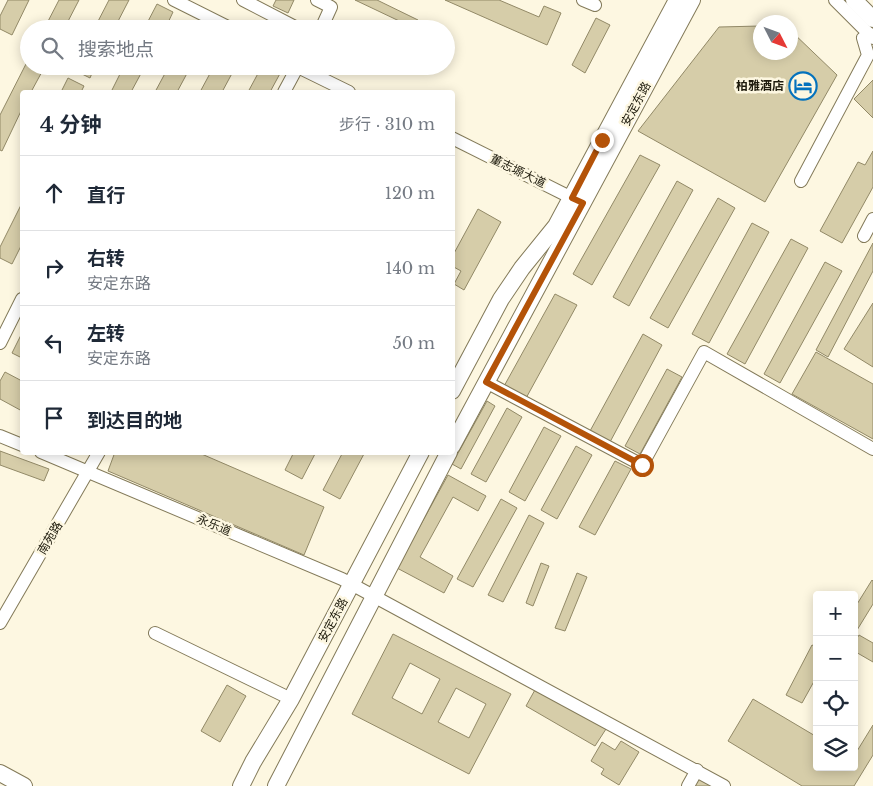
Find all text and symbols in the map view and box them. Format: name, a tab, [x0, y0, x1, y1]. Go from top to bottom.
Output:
north arrow	[753, 15, 798, 60]
search box	[20, 20, 455, 75]
icon: search	[38, 34, 66, 62]
text: 搜索地点	[78, 38, 154, 61]
hotel icon: 柏雅酒店	[788, 71, 818, 101]
place label: 柏雅酒店	[736, 78, 784, 93]
street label: 安定东路	[618, 79, 653, 128]
text: 4 分钟	[40, 112, 102, 138]
text: 步行 · 310 m	[339, 114, 435, 134]
route end	[591, 129, 614, 152]
street label: 董志塬大道	[488, 151, 548, 190]
icon: ahead	[40, 179, 68, 207]
text: 120 m	[385, 183, 435, 203]
text: 直行	[87, 184, 125, 207]
text: 右转	[87, 247, 125, 270]
icon: right	[40, 254, 68, 282]
text: 140 m	[385, 258, 435, 278]
text: 安定东路	[87, 273, 151, 293]
text: 左转	[87, 322, 125, 345]
icon: left	[40, 329, 68, 357]
text: 50 m	[393, 333, 435, 353]
text: 安定东路	[87, 348, 151, 368]
icon: arrive	[40, 404, 68, 432]
text: 到达目的地	[87, 409, 182, 432]
route start	[631, 454, 654, 477]
street label: 永乐道	[195, 511, 234, 538]
street label: 南苑路	[34, 518, 65, 557]
map controls	[813, 591, 858, 771]
button: +	[813, 591, 858, 636]
street label: 安定东路	[315, 595, 350, 644]
button: −	[813, 636, 858, 681]
button: locate	[813, 681, 858, 726]
button: layers	[813, 726, 858, 771]

